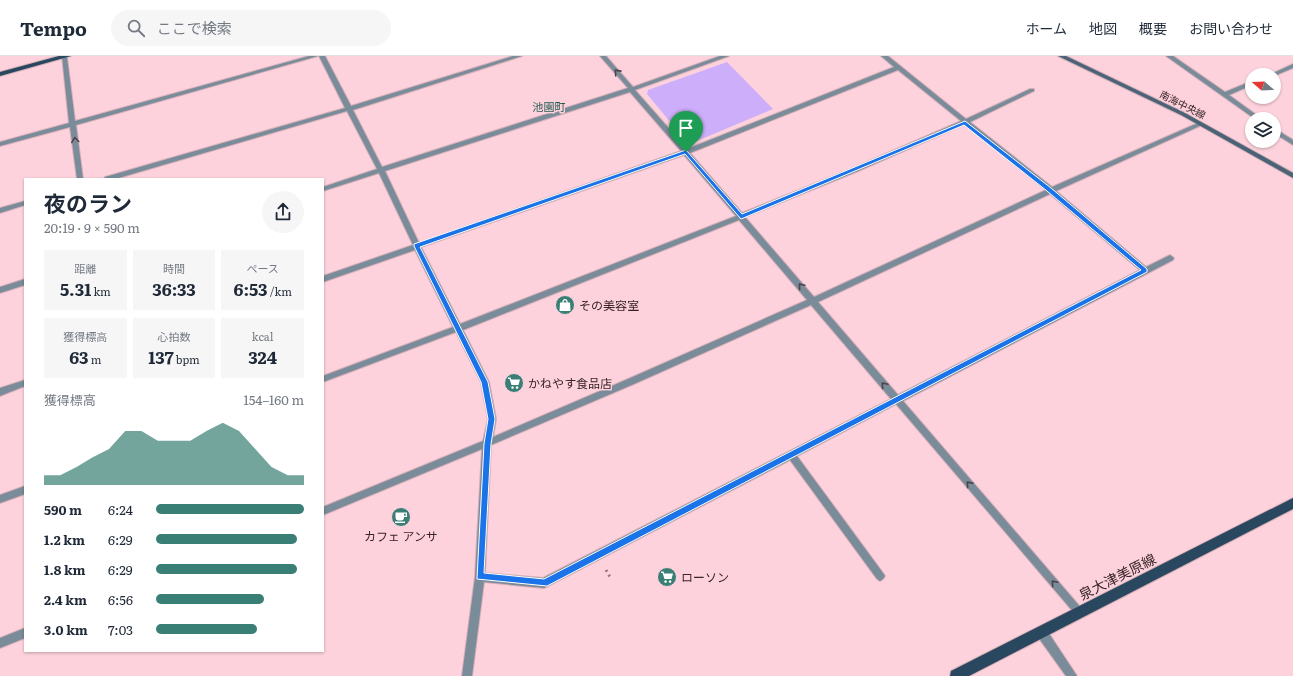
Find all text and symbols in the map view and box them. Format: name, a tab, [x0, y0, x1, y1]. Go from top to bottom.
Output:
search box	[111, 10, 391, 46]
text: Tempo	[20, 14, 87, 42]
text: ここで検索	[157, 16, 232, 39]
icon: search	[125, 17, 147, 39]
text: ホーム	[1025, 18, 1067, 38]
text: 地図	[1089, 18, 1117, 38]
text: 概要	[1139, 18, 1167, 38]
text: お問い合わせ	[1189, 18, 1273, 38]
north arrow	[1245, 68, 1281, 104]
map controls	[1245, 68, 1281, 148]
one-way arrow	[615, 70, 622, 77]
street label: 南海中央線	[1157, 86, 1209, 122]
district label: 池園町	[533, 98, 566, 114]
pin	[669, 111, 703, 152]
button: layers	[1245, 112, 1281, 148]
icon: arrive	[675, 117, 697, 139]
one-way arrow	[71, 137, 80, 143]
text: 夜のラン	[44, 186, 132, 219]
button: share	[262, 191, 304, 233]
text: 20:19 · 9 × 590 m	[44, 218, 140, 237]
text: 距離	[74, 260, 96, 276]
text: 時間	[163, 260, 185, 276]
text: ペース	[246, 260, 279, 276]
text: 5.31	[60, 276, 91, 301]
text: 36:33	[152, 276, 196, 301]
text: 6:53	[233, 276, 268, 301]
text: km	[91, 283, 111, 299]
text: /km	[268, 283, 292, 299]
one-way arrow	[798, 283, 805, 291]
shop icon: その美容室	[554, 294, 576, 316]
place label: その美容室	[579, 296, 639, 314]
text: 獲得標高	[63, 328, 107, 344]
text: 心拍数	[157, 328, 190, 344]
text: kcal	[252, 328, 274, 344]
text: 63	[69, 344, 89, 369]
text: 137	[148, 344, 174, 369]
text: 324	[248, 344, 277, 369]
text: m	[89, 351, 101, 367]
text: bpm	[174, 351, 200, 367]
supermarket icon: かねやす食品店	[503, 372, 525, 394]
place label: かねやす食品店	[528, 374, 612, 392]
one-way arrow	[882, 383, 889, 390]
text: 獲得標高	[44, 390, 96, 409]
text: 154–160 m	[243, 390, 304, 409]
one-way arrow	[966, 481, 974, 489]
text: 590 m	[44, 500, 82, 519]
text: 6:24	[108, 500, 133, 519]
cafe icon: カフェ アンサ	[390, 506, 412, 528]
place label: カフェ アンサ	[364, 527, 438, 545]
text: 1.2 km	[44, 530, 85, 549]
text: 6:29	[108, 530, 133, 549]
street label: 泉大津美原線	[1075, 548, 1159, 604]
text: 1.8 km	[44, 560, 86, 579]
text: 6:29	[108, 560, 133, 579]
supermarket icon: ローソン	[656, 566, 678, 588]
place label: ローソン	[681, 568, 729, 586]
one-way arrow	[1051, 580, 1058, 587]
text: 2.4 km	[44, 590, 87, 609]
text: 6:56	[108, 590, 133, 609]
text: 3.0 km	[44, 620, 88, 639]
text: 7:03	[108, 620, 133, 639]

